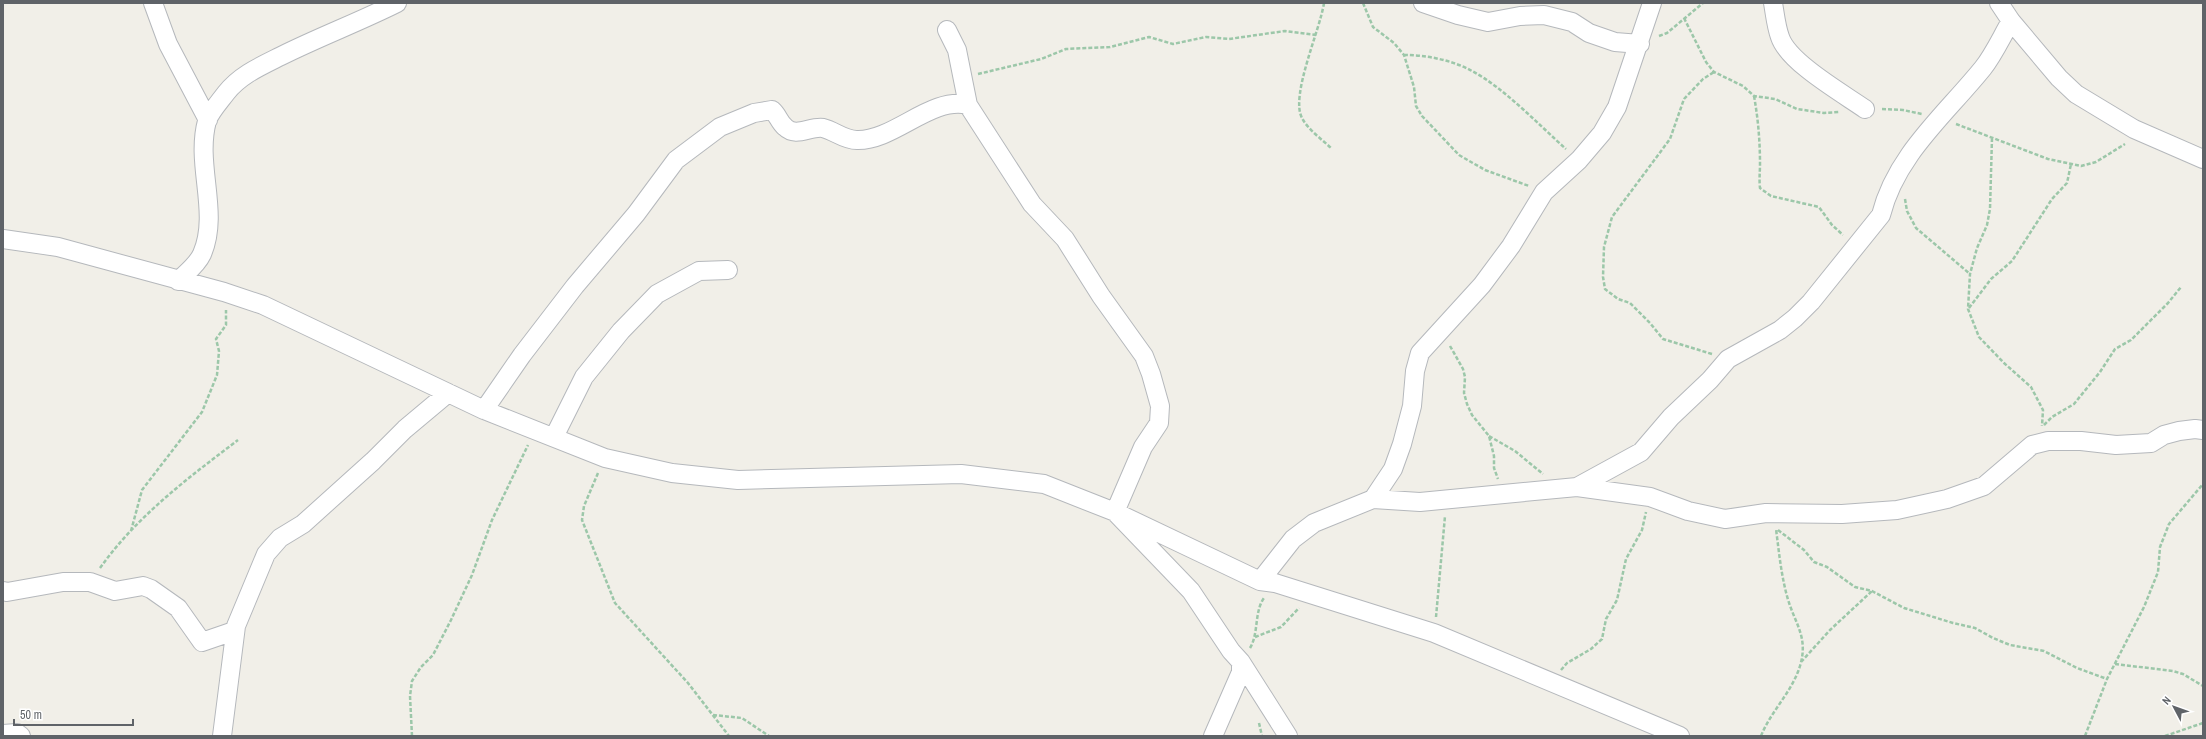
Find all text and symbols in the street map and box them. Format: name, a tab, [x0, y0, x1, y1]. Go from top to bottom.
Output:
north arrow	[2154, 687, 2194, 727]
text: N	[2159, 693, 2174, 707]
scale bar	[14, 701, 133, 727]
text: 50 m	[20, 707, 42, 723]

